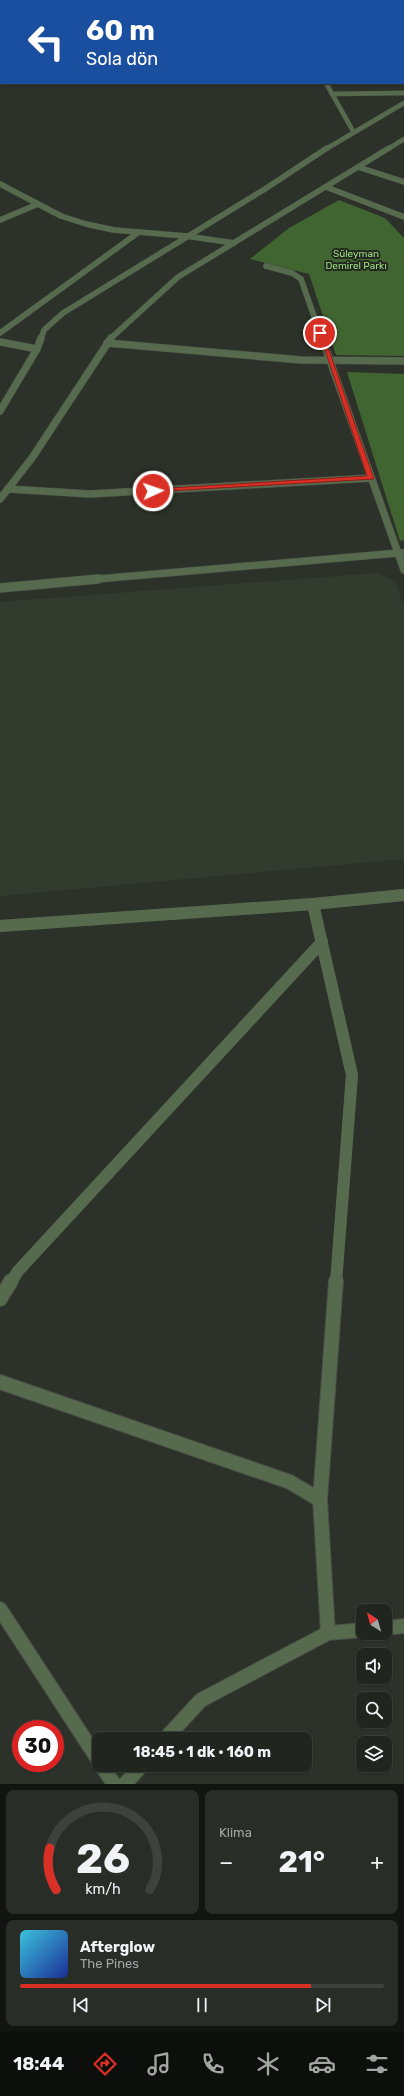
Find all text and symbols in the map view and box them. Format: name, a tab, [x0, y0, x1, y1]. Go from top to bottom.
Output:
text: 60 m	[86, 14, 155, 47]
icon: left	[20, 16, 72, 68]
text: Sola dön	[86, 48, 158, 70]
park label: Süleyman Demirel Parkı	[325, 248, 387, 272]
pin	[303, 316, 337, 350]
icon: arrive	[309, 322, 331, 344]
position arrow	[132, 470, 174, 512]
north arrow	[356, 1604, 392, 1640]
map controls	[356, 1604, 392, 1772]
button: sound	[356, 1648, 392, 1684]
button: search	[356, 1692, 392, 1728]
speed limit sign: 30	[12, 1720, 64, 1772]
button: layers	[356, 1736, 392, 1772]
text: 18:45 · 1 dk · 160 m	[133, 1743, 271, 1761]
text: Klima	[219, 1825, 252, 1840]
text: 26	[75, 1834, 130, 1883]
text: 21°	[278, 1844, 325, 1880]
text: −	[219, 1849, 233, 1876]
text: +	[370, 1849, 384, 1876]
text: km/h	[85, 1881, 120, 1898]
text: Afterglow	[80, 1938, 155, 1956]
text: The Pines	[80, 1956, 139, 1971]
icon: previous	[70, 1994, 92, 2016]
icon: pause	[191, 1994, 213, 2016]
icon: next	[312, 1994, 334, 2016]
icon: directions	[91, 2050, 119, 2078]
icon: music	[145, 2050, 173, 2078]
icon: phone	[199, 2050, 227, 2078]
icon: climate	[254, 2050, 282, 2078]
icon: car	[308, 2050, 336, 2078]
icon: filters	[363, 2050, 391, 2078]
text: 18:44	[13, 2053, 64, 2075]

